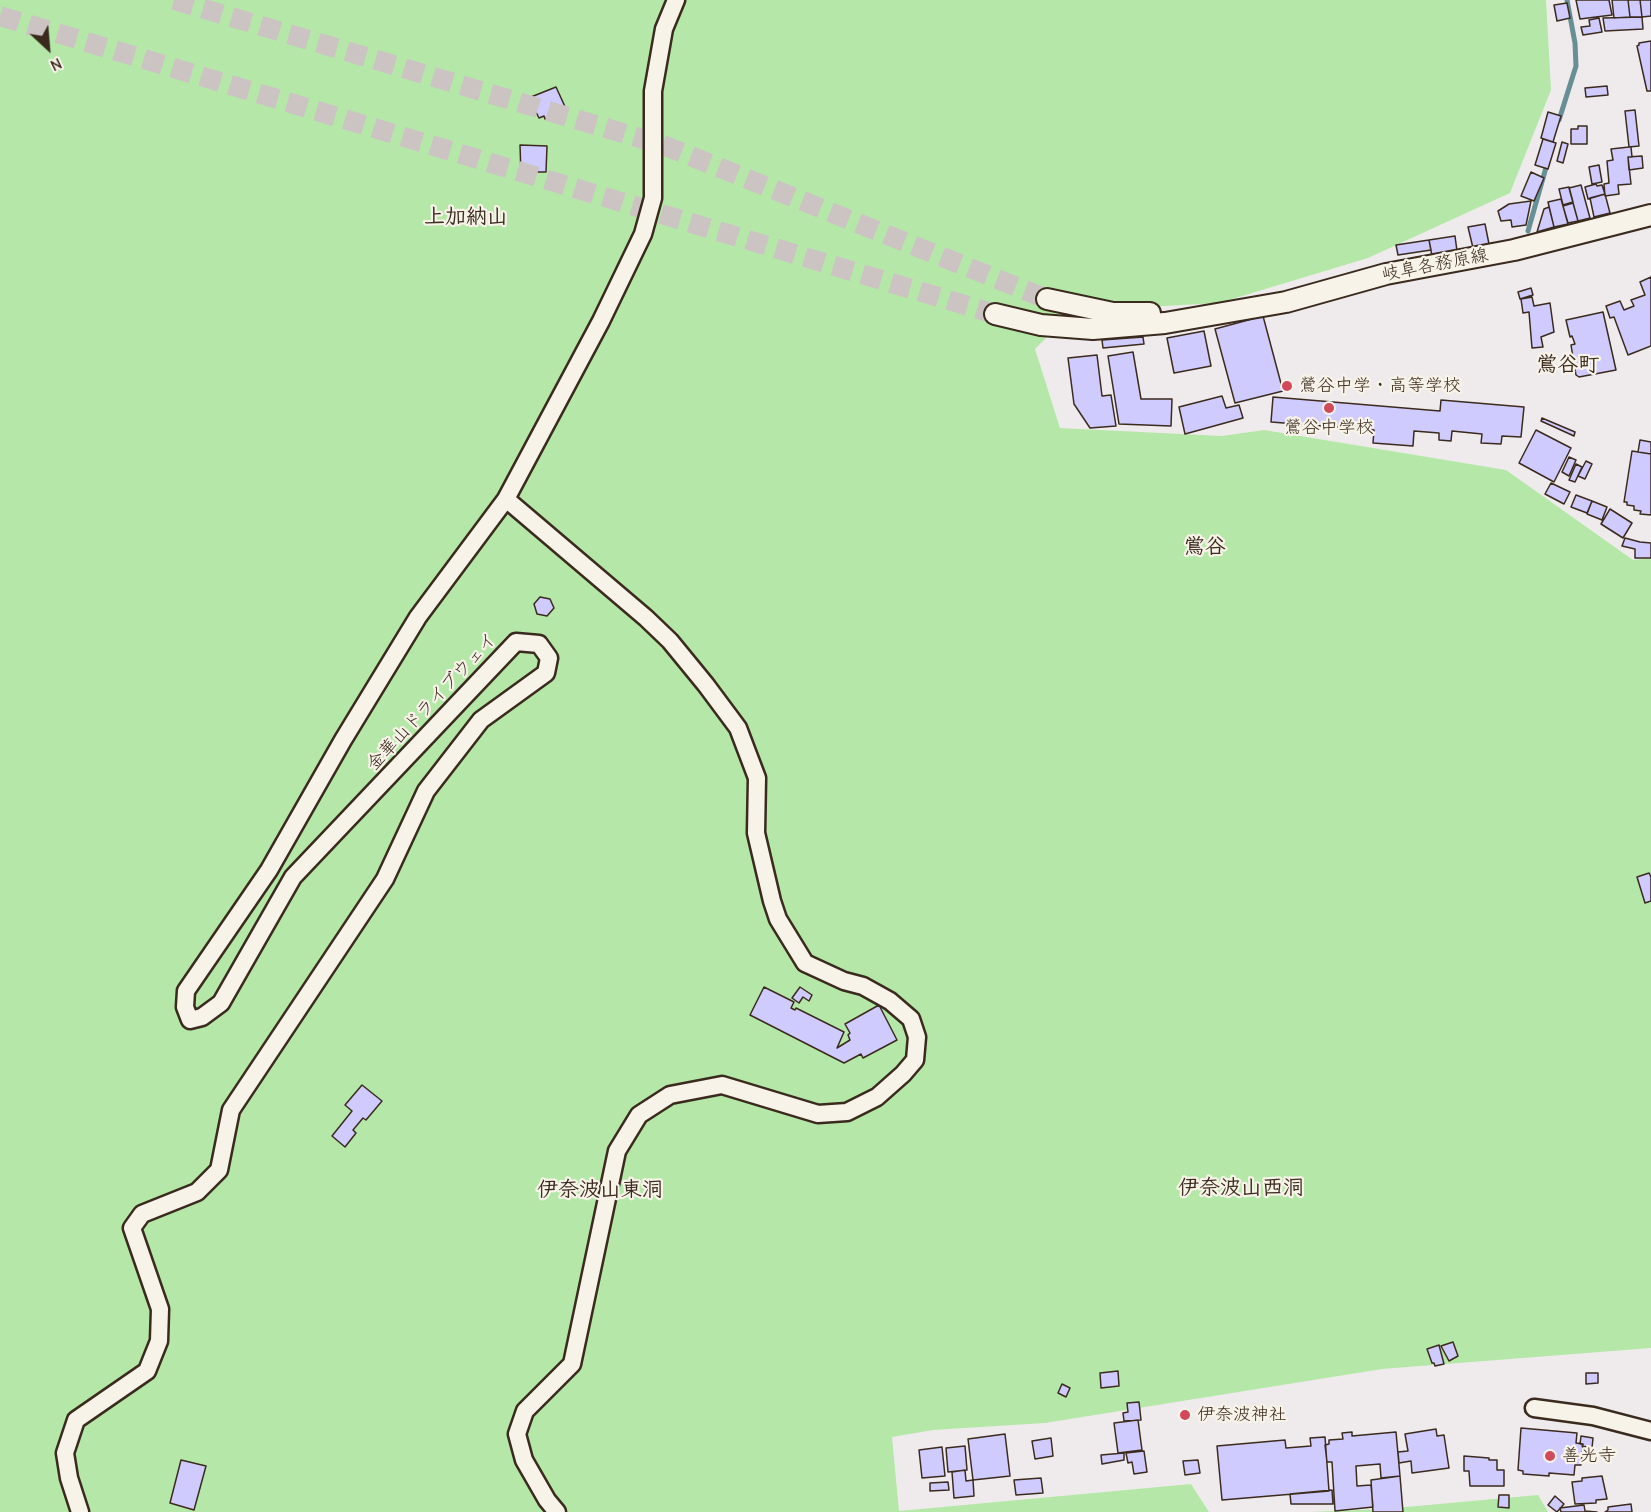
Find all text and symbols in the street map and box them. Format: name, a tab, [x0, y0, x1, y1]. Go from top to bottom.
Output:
north arrow	[18, 18, 78, 78]
text: N	[47, 54, 65, 75]
district label: 上加納山	[424, 204, 508, 230]
street label: 岐阜各務原線	[1380, 244, 1490, 286]
district label: 鴬谷町	[1537, 352, 1599, 378]
place label: 鶯谷中学・高等学校	[1299, 375, 1461, 397]
marker: 鶯谷中学・高等学校	[1280, 379, 1294, 393]
marker: 鶯谷中学校	[1322, 401, 1336, 415]
place label: 鶯谷中学校	[1284, 417, 1374, 439]
district label: 鴬谷	[1184, 534, 1226, 560]
street label: 金華山ドライブウェイ	[363, 629, 501, 775]
district label: 伊奈波山西洞	[1178, 1175, 1304, 1201]
district label: 伊奈波山東洞	[537, 1177, 663, 1203]
place label: 伊奈波神社	[1197, 1404, 1287, 1426]
marker: 伊奈波神社	[1178, 1408, 1192, 1422]
place label: 善光寺	[1562, 1445, 1616, 1467]
marker: 善光寺	[1543, 1449, 1557, 1463]

